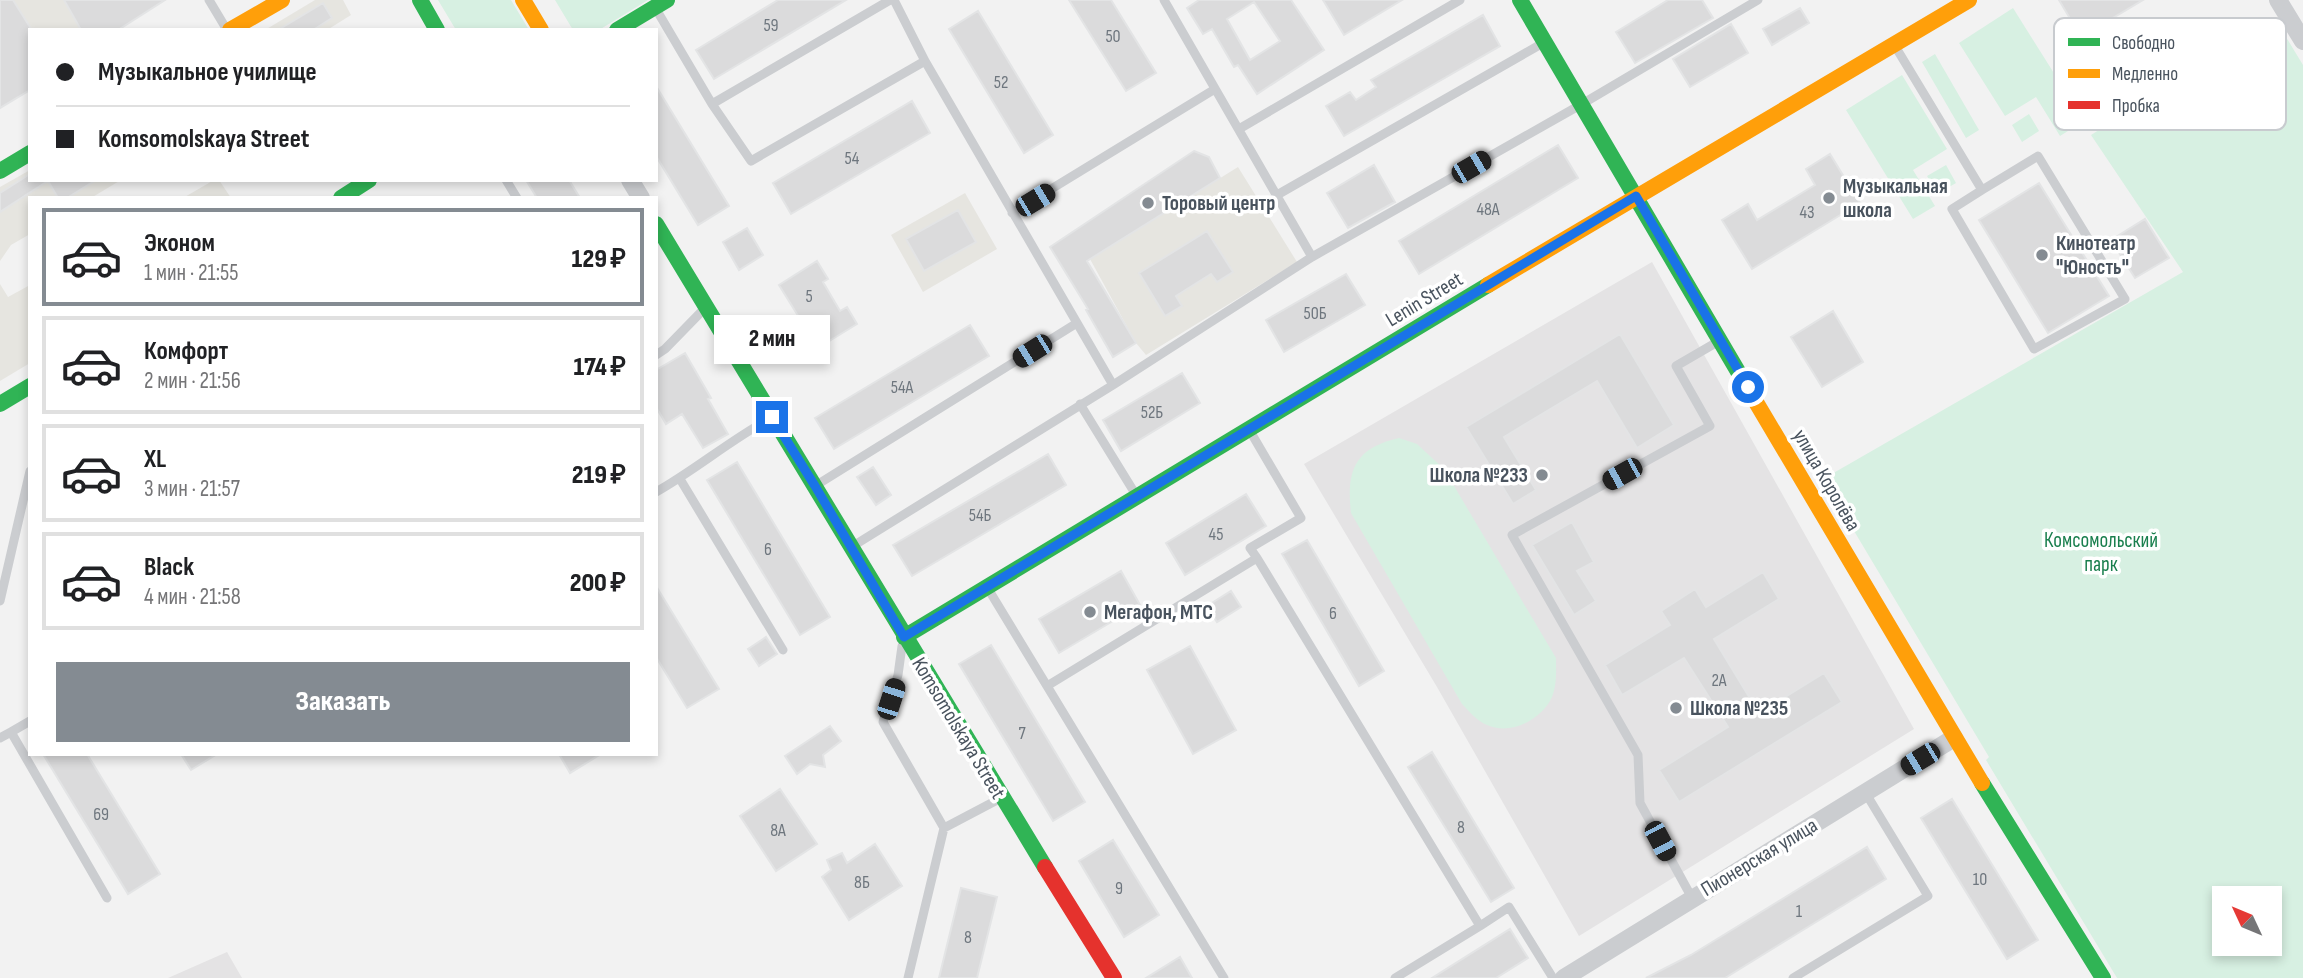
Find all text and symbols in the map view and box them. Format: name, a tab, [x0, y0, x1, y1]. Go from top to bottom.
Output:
house number: 59	[763, 15, 779, 36]
legend	[2054, 18, 2286, 130]
house number: 50	[1105, 26, 1121, 47]
text: Свободно	[2112, 32, 2175, 55]
text: Музыкальное училище	[98, 57, 317, 88]
text: Медленно	[2112, 63, 2178, 86]
house number: 52	[994, 72, 1008, 93]
text: Пробка	[2112, 95, 2160, 118]
text: Komsomolskaya Street	[98, 124, 309, 155]
car	[1448, 147, 1495, 187]
house number: 54	[845, 148, 860, 169]
place label: Музыкальная школа	[1843, 174, 1948, 223]
car	[1012, 180, 1059, 220]
marker: Музыкальная школа	[1821, 190, 1837, 206]
place label: Торовый центр	[1162, 191, 1275, 216]
marker: Торовый центр	[1140, 195, 1156, 211]
house number: 48А	[1476, 199, 1500, 220]
house number: 43	[1799, 202, 1815, 223]
icon: car	[60, 226, 123, 289]
text: Эконом	[144, 228, 215, 259]
place label: Кинотеатр "Юность"	[2056, 231, 2136, 280]
text: 129 ₽	[572, 244, 626, 275]
marker: Кинотеатр "Юность"	[2034, 247, 2050, 263]
text: 1 мин · 21:55	[144, 259, 238, 287]
street label: Lenin Street	[1381, 267, 1467, 332]
house number: 5	[805, 286, 813, 307]
house number: 50Б	[1303, 303, 1327, 324]
callout: 2 мин	[714, 316, 830, 364]
text: 2 мин	[749, 325, 795, 353]
car	[1009, 331, 1056, 371]
icon: car	[60, 334, 123, 397]
text: Комфорт	[144, 336, 228, 367]
text: 174 ₽	[574, 352, 626, 383]
text: 2 мин · 21:56	[144, 367, 241, 395]
route start	[1732, 371, 1764, 403]
house number: 54А	[891, 377, 914, 398]
route end	[756, 401, 788, 433]
house number: 52Б	[1141, 402, 1163, 423]
street label: улица Королёва	[1787, 425, 1866, 536]
icon: car	[60, 442, 123, 505]
text: XL	[144, 444, 166, 475]
car	[1599, 455, 1646, 493]
text: 219 ₽	[572, 460, 626, 491]
place label: Школа №233	[1430, 463, 1528, 488]
marker: Школа №233	[1534, 467, 1550, 483]
text: 3 мин · 21:57	[144, 475, 240, 503]
house number: 54Б	[969, 505, 991, 526]
house number: 45	[1209, 524, 1223, 545]
park label: Комсомольский парк	[2044, 528, 2158, 577]
house number: 6	[764, 539, 772, 560]
icon: car	[60, 550, 123, 613]
text: Black	[144, 552, 194, 583]
text: 200 ₽	[570, 568, 626, 599]
text: 4 мин · 21:58	[144, 583, 241, 611]
place label: Мегафон, МТС	[1104, 600, 1213, 625]
house number: 6	[1329, 603, 1337, 624]
marker: Мегафон, МТС	[1082, 604, 1098, 620]
street label: Komsomolskaya Street	[906, 653, 1011, 804]
button: Заказать	[56, 662, 630, 742]
house number: 2А	[1711, 670, 1727, 691]
car	[875, 676, 908, 722]
place label: Школа №235	[1690, 696, 1788, 721]
marker: Школа №235	[1668, 700, 1684, 716]
house number: 7	[1018, 723, 1026, 744]
car	[1897, 739, 1944, 779]
house number: 69	[93, 804, 109, 825]
street label: Пионерская улица	[1696, 813, 1822, 902]
house number: 8	[1457, 817, 1465, 838]
car	[1641, 818, 1680, 864]
house number: 8А	[770, 820, 786, 841]
house number: 10	[1973, 869, 1987, 890]
house number: 8Б	[854, 872, 870, 893]
house number: 9	[1115, 878, 1123, 899]
north arrow	[2212, 886, 2282, 956]
map controls	[2212, 886, 2282, 956]
house number: 1	[1796, 901, 1803, 922]
house number: 8	[964, 927, 972, 948]

